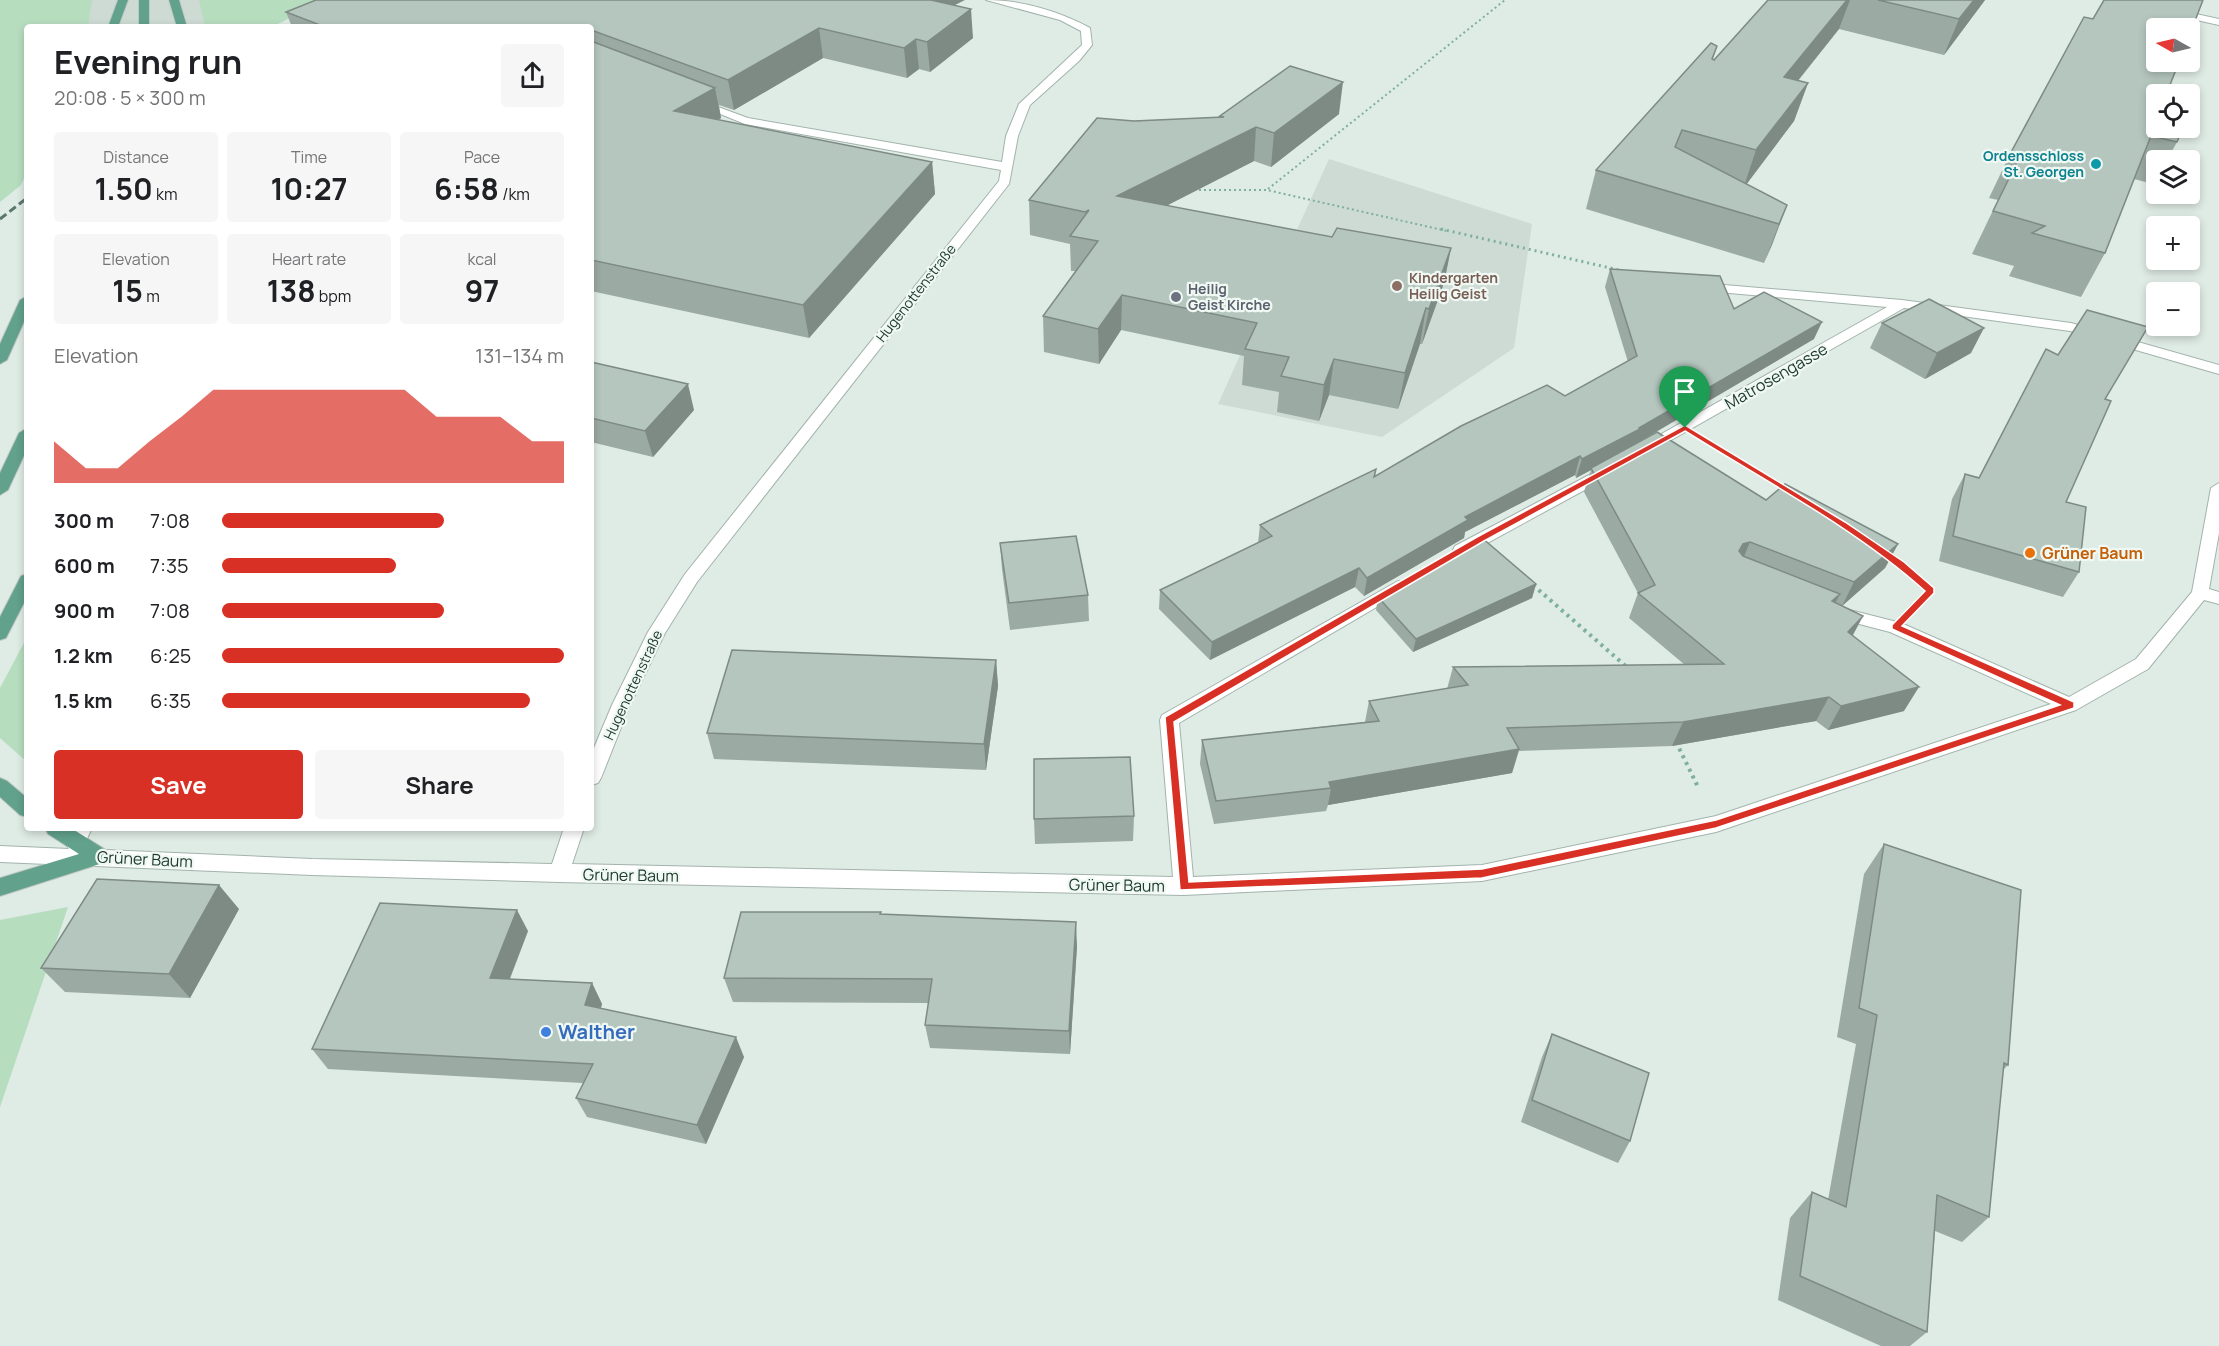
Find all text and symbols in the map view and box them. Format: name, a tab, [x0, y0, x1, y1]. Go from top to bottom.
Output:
north arrow	[2146, 18, 2200, 72]
map controls	[2146, 18, 2200, 336]
text: Evening run	[54, 39, 242, 84]
button: share	[501, 44, 564, 107]
text: 20:08 · 5 × 300 m	[54, 84, 206, 111]
button: locate	[2146, 84, 2200, 138]
text: Distance	[103, 146, 169, 168]
text: Time	[291, 146, 327, 168]
text: Pace	[464, 146, 500, 168]
place label: Ordensschloss St. Georgen	[1983, 146, 2084, 181]
button: layers	[2146, 150, 2200, 204]
marker: Ordensschloss St. Georgen	[2089, 157, 2103, 171]
text: 1.50	[94, 168, 153, 209]
text: 10:27	[270, 168, 348, 209]
text: 6:58	[434, 168, 499, 209]
text: km	[153, 183, 178, 205]
text: /km	[499, 183, 530, 205]
button: +	[2146, 216, 2200, 270]
street label: Hugenottenstraße	[871, 240, 960, 346]
text: Elevation	[102, 248, 170, 270]
text: Heart rate	[272, 248, 346, 270]
text: kcal	[467, 248, 497, 270]
place label: Kindergarten Heilig Geist	[1409, 268, 1498, 303]
text: 15	[112, 270, 143, 311]
text: 138	[267, 270, 316, 311]
text: 97	[465, 270, 499, 311]
place label: Heilig Geist Kirche	[1188, 279, 1271, 314]
marker: Kindergarten Heilig Geist	[1390, 279, 1404, 293]
button: −	[2146, 282, 2200, 336]
text: m	[143, 285, 160, 307]
text: bpm	[316, 285, 351, 307]
marker: Heilig Geist Kirche	[1169, 290, 1183, 304]
street label: Matrosengasse	[1721, 338, 1831, 414]
text: Elevation	[54, 342, 138, 369]
text: 131–134 m	[475, 342, 564, 369]
pin	[1659, 366, 1710, 428]
icon: arrive	[1668, 375, 1701, 408]
text: 300 m	[54, 507, 114, 534]
text: 7:08	[150, 507, 190, 534]
place label: Grüner Baum	[2042, 542, 2143, 564]
marker: Grüner Baum	[2023, 546, 2037, 560]
text: 600 m	[54, 552, 115, 579]
text: 7:35	[150, 552, 189, 579]
text: 900 m	[54, 597, 115, 624]
text: 7:08	[150, 597, 190, 624]
street label: Hugenottenstraße	[599, 627, 666, 743]
text: 1.2 km	[54, 642, 113, 669]
text: 6:25	[150, 642, 191, 669]
text: 1.5 km	[54, 687, 113, 714]
text: 6:35	[150, 687, 191, 714]
button: Save	[54, 750, 303, 819]
button: Share	[315, 750, 564, 819]
street label: Grüner Baum	[96, 846, 194, 872]
street label: Grüner Baum	[583, 863, 679, 887]
street label: Grüner Baum	[1069, 873, 1165, 897]
place label: Walther	[558, 1018, 635, 1045]
marker: Walther	[539, 1025, 553, 1039]

